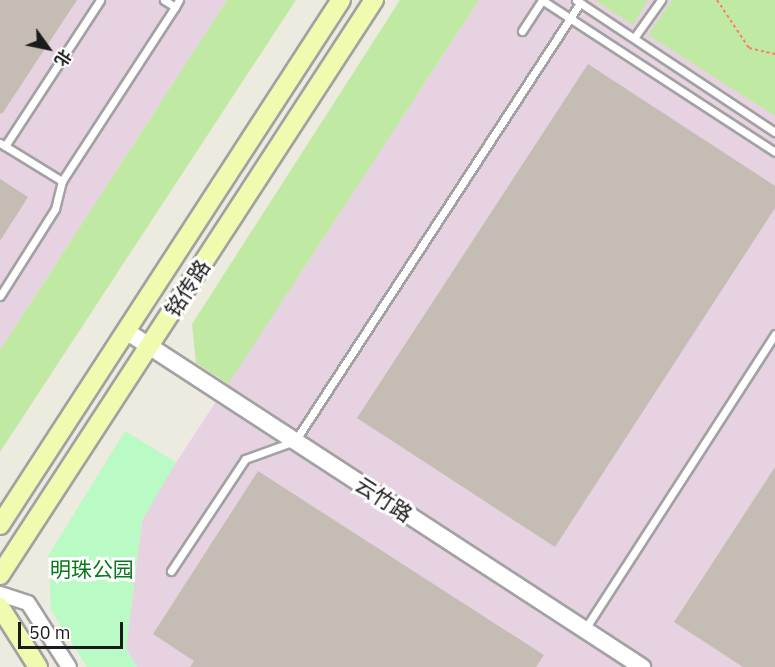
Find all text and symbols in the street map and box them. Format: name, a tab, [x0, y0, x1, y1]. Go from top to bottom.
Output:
north arrow	[18, 18, 78, 78]
text: 北	[50, 46, 76, 70]
street label: 铭传路	[159, 255, 215, 321]
street label: 云竹路	[351, 471, 417, 527]
park label: 明珠公园	[50, 556, 134, 582]
scale bar	[21, 610, 126, 648]
text: 50 m	[29, 621, 71, 644]

